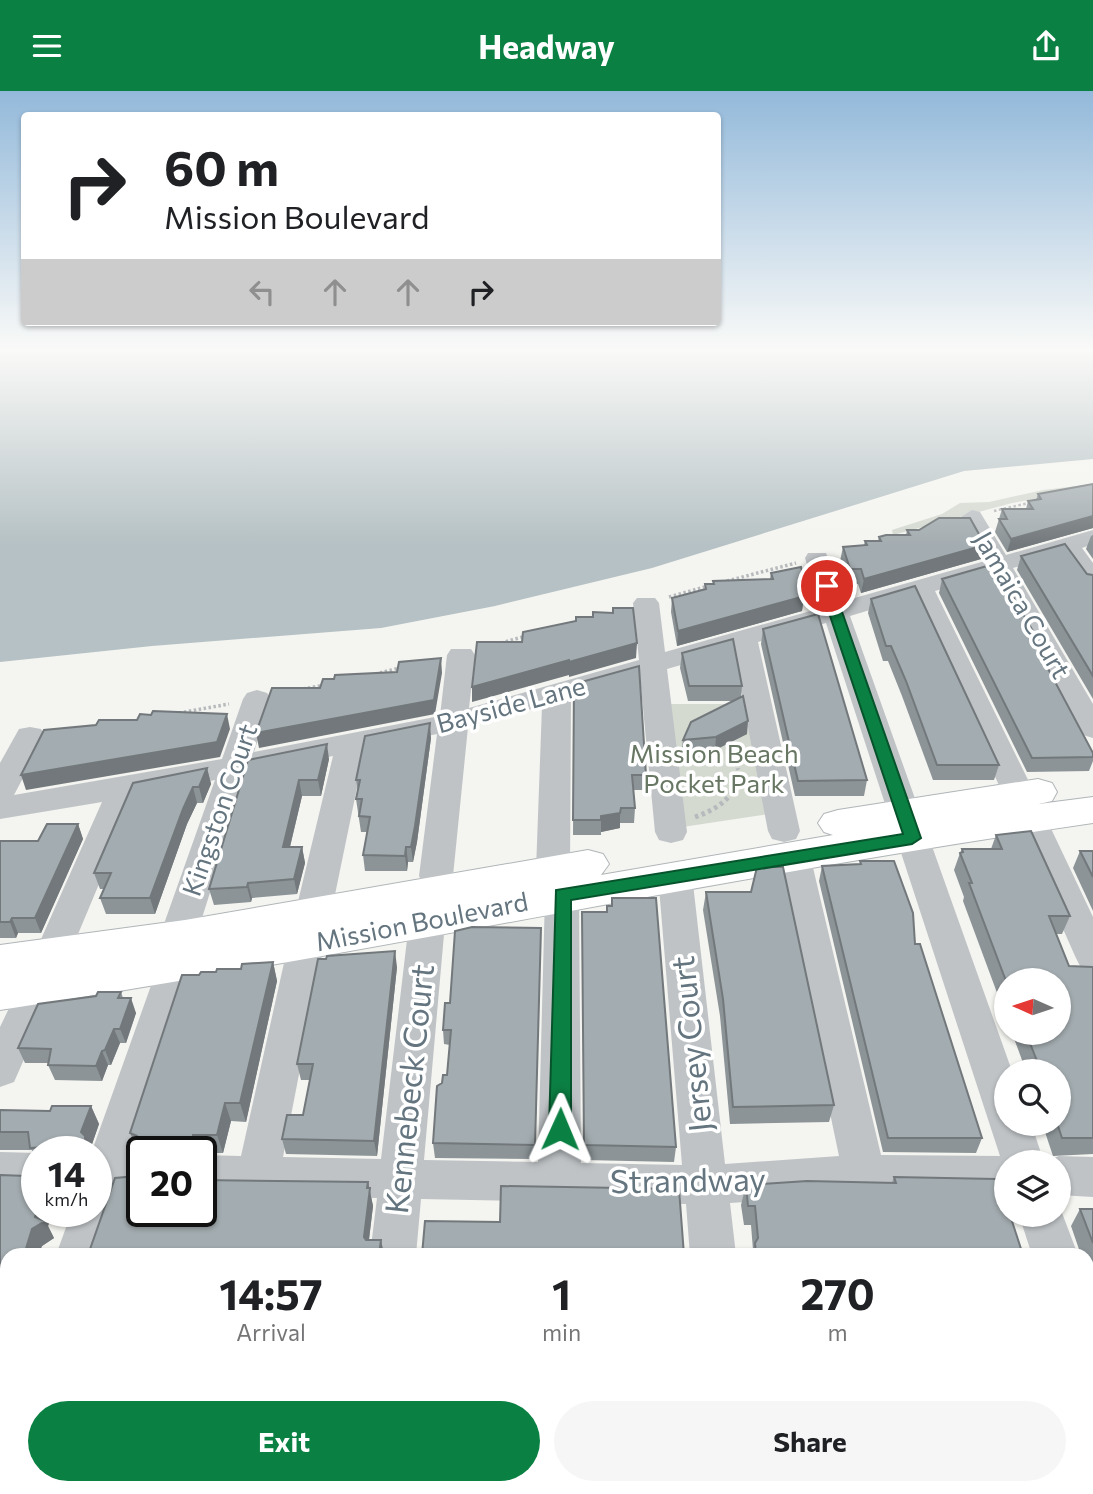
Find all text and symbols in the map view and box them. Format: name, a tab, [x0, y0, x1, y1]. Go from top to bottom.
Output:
text: Headway	[478, 26, 615, 66]
icon: menu	[28, 27, 66, 65]
icon: share	[1027, 27, 1065, 65]
text: 60 m	[164, 136, 279, 196]
icon: right	[49, 140, 140, 231]
text: Mission Boulevard	[164, 196, 430, 236]
icon: left	[243, 273, 281, 311]
icon: ahead	[316, 273, 354, 311]
icon: ahead	[389, 273, 427, 311]
icon: right	[462, 273, 500, 311]
street label: Jamaica Court	[969, 525, 1078, 683]
pin	[797, 556, 857, 616]
icon: arrive	[808, 567, 846, 605]
street label: Bayside Lane	[433, 669, 588, 738]
street label: Kingston Court	[175, 720, 262, 900]
park label: Mission Beach Pocket Park	[629, 737, 799, 798]
street label: Mission Boulevard	[313, 885, 531, 956]
street label: Jersey Court	[661, 954, 719, 1134]
street label: Kennebeck Court	[375, 962, 441, 1216]
north arrow	[994, 968, 1071, 1045]
map controls	[994, 968, 1071, 1227]
button: search	[994, 1059, 1071, 1136]
position arrow	[523, 1092, 597, 1166]
speed limit sign: 20	[126, 1136, 217, 1227]
button: layers	[994, 1150, 1071, 1227]
text: 14	[48, 1151, 85, 1194]
street label: Strandway	[610, 1158, 766, 1200]
text: km/h	[45, 1188, 88, 1210]
text: 14:57	[219, 1267, 323, 1319]
text: 1	[552, 1267, 571, 1319]
text: 270	[800, 1267, 875, 1319]
text: Arrival	[236, 1318, 306, 1346]
text: min	[542, 1318, 581, 1346]
text: m	[828, 1318, 848, 1346]
button: Exit	[28, 1401, 540, 1481]
button: Share	[554, 1401, 1066, 1481]

